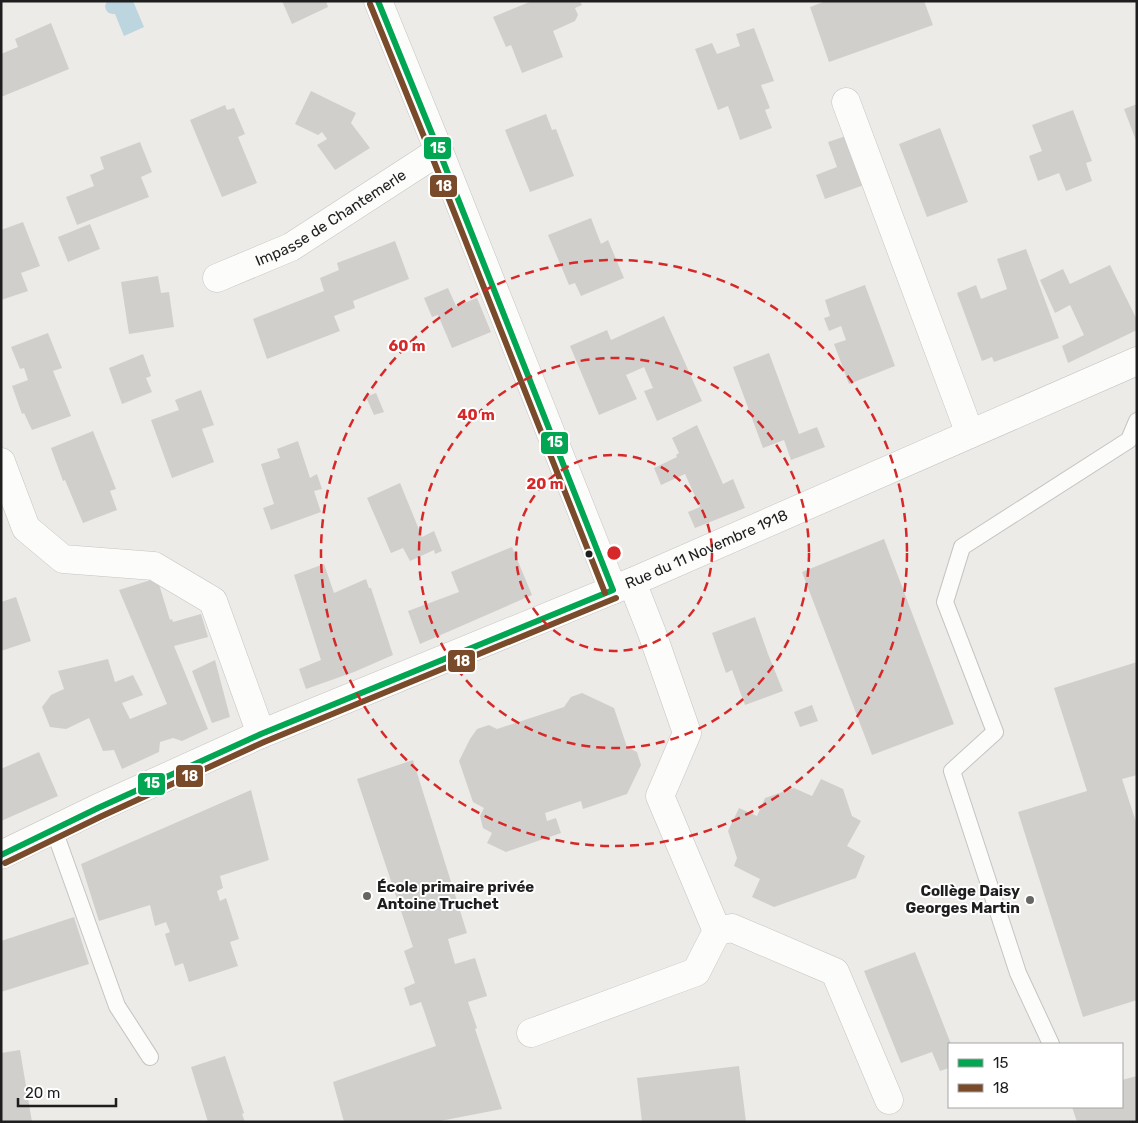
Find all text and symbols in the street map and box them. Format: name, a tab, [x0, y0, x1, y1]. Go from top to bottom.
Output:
line badge: 15	[423, 136, 452, 160]
text: 15	[430, 140, 446, 157]
street label: Impasse de Chantemerle	[253, 166, 410, 270]
line badge: 18	[429, 174, 458, 198]
text: 18	[436, 178, 452, 195]
text: 60 m	[389, 337, 425, 355]
text: 40 m	[457, 406, 495, 424]
line badge: 15	[540, 431, 569, 455]
text: 15	[547, 434, 563, 451]
text: 20 m	[527, 475, 563, 493]
street label: Rue du 11 Novembre 1918	[623, 506, 791, 593]
centre of rings	[605, 544, 623, 562]
unlabelled marker	[584, 549, 594, 559]
line badge: 18	[447, 649, 476, 673]
text: 18	[454, 653, 470, 670]
line badge: 18	[175, 764, 204, 788]
text: 18	[182, 768, 198, 785]
line badge: 15	[137, 772, 166, 796]
text: 15	[144, 775, 160, 792]
place label: École primaire privée Antoine Truchet	[377, 878, 534, 913]
place label: Collège Daisy Georges Martin	[905, 882, 1020, 917]
marker: École primaire privée Antoine Truchet	[361, 890, 373, 902]
marker: Collège Daisy Georges Martin	[1024, 894, 1036, 906]
legend	[948, 1043, 1123, 1108]
text: 15	[993, 1054, 1008, 1072]
scale bar	[18, 1076, 115, 1108]
text: 18	[993, 1079, 1009, 1097]
text: 20 m	[25, 1084, 60, 1102]

